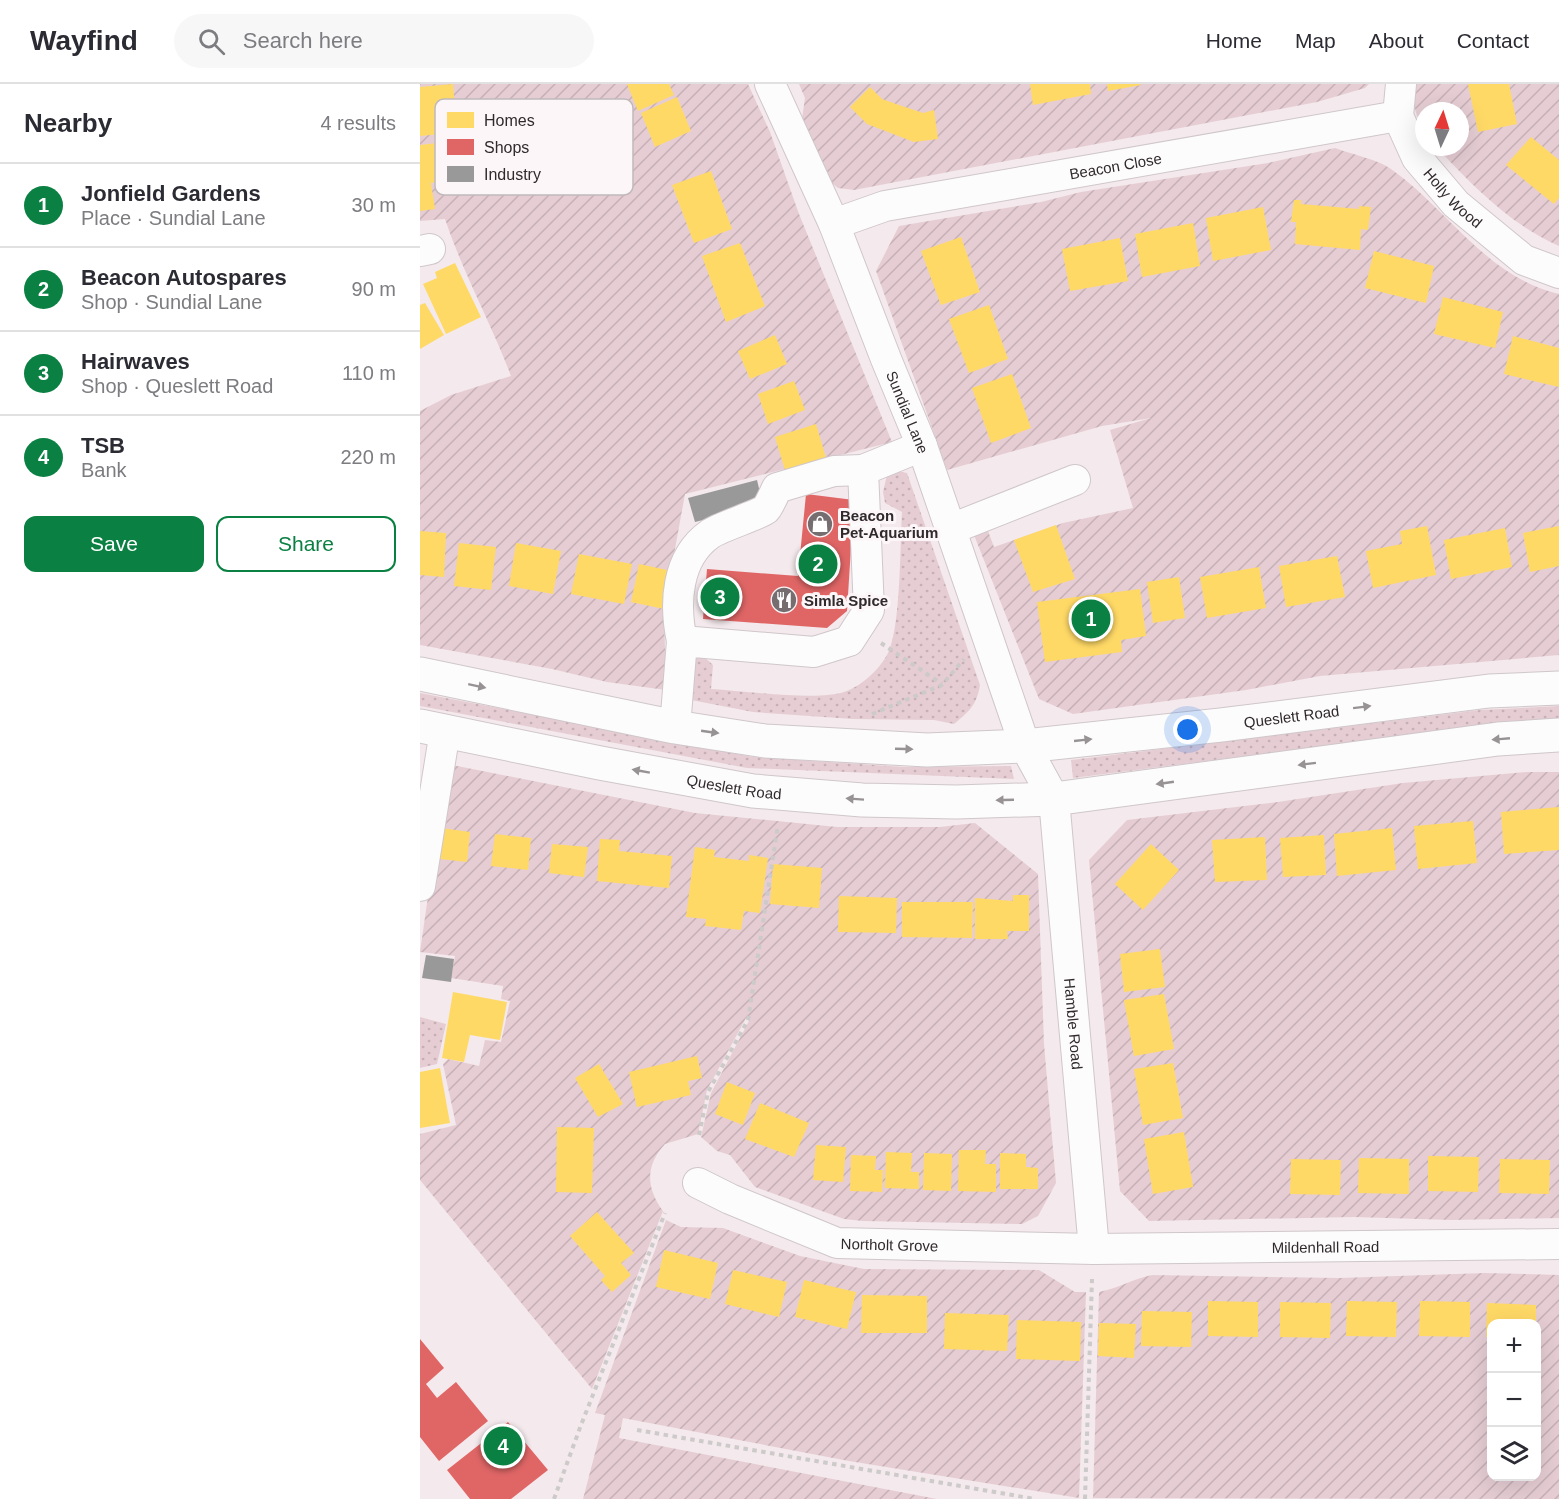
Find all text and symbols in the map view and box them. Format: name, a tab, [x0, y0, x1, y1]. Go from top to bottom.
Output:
search box	[174, 14, 594, 68]
text: Wayfind	[30, 25, 138, 56]
icon: search	[195, 25, 228, 58]
text: Search here	[243, 28, 363, 53]
text: Home	[1206, 29, 1262, 52]
text: Map	[1295, 29, 1336, 52]
text: About	[1369, 29, 1424, 52]
text: Contact	[1457, 29, 1529, 52]
legend	[435, 99, 633, 195]
north arrow	[1415, 102, 1469, 156]
text: Nearby	[24, 108, 112, 138]
text: 4 results	[320, 112, 396, 134]
text: Homes	[484, 112, 535, 129]
text: Shops	[484, 139, 529, 156]
street label: Beacon Close	[1068, 149, 1163, 182]
street label: Holly Wood	[1421, 164, 1486, 231]
text: Industry	[484, 166, 541, 183]
text: Jonfield Gardens	[81, 181, 261, 206]
text: 1	[38, 194, 49, 216]
text: 30 m	[352, 194, 396, 216]
text: Place · Sundial Lane	[81, 207, 266, 229]
text: Beacon Autospares	[81, 265, 287, 290]
text: 2	[38, 278, 49, 300]
text: 90 m	[352, 278, 396, 300]
text: Shop · Sundial Lane	[81, 291, 262, 313]
text: Hairwaves	[81, 349, 190, 374]
text: 3	[38, 362, 49, 384]
text: 110 m	[342, 362, 396, 384]
street label: Sundial Lane	[883, 368, 932, 455]
text: Shop · Queslett Road	[81, 375, 273, 397]
text: TSB	[81, 433, 125, 458]
text: 4	[38, 446, 49, 468]
text: 220 m	[340, 446, 396, 468]
text: Bank	[81, 459, 127, 481]
place label: Beacon Pet-Aquarium	[840, 507, 938, 541]
shop icon: Beacon Pet-Aquarium	[805, 509, 835, 539]
button: Save	[24, 516, 204, 572]
button: Share	[216, 516, 396, 572]
pin: 2	[798, 542, 838, 586]
pin: 3	[700, 574, 740, 620]
restaurant icon: Simla Spice	[769, 585, 799, 615]
place label: Simla Spice	[804, 592, 888, 609]
pin: 1	[1072, 596, 1110, 642]
one-way arrow	[468, 681, 487, 691]
street label: Queslett Road	[1243, 702, 1340, 731]
one-way arrow	[1353, 702, 1372, 712]
your location	[1173, 715, 1202, 744]
one-way arrow	[700, 728, 719, 737]
one-way arrow	[1491, 734, 1510, 744]
one-way arrow	[1073, 735, 1092, 745]
one-way arrow	[894, 744, 913, 754]
one-way arrow	[1298, 759, 1317, 768]
one-way arrow	[632, 766, 651, 775]
street label: Queslett Road	[685, 771, 782, 802]
one-way arrow	[1155, 779, 1174, 788]
one-way arrow	[846, 794, 865, 804]
one-way arrow	[995, 796, 1014, 805]
street label: Hamble Road	[1061, 977, 1087, 1070]
street label: Northolt Grove	[841, 1235, 938, 1254]
street label: Mildenhall Road	[1272, 1237, 1379, 1256]
map controls	[1487, 1319, 1541, 1481]
button: +	[1487, 1319, 1541, 1373]
button: −	[1487, 1373, 1541, 1427]
pin: 4	[484, 1424, 523, 1468]
button: layers	[1487, 1427, 1541, 1481]

